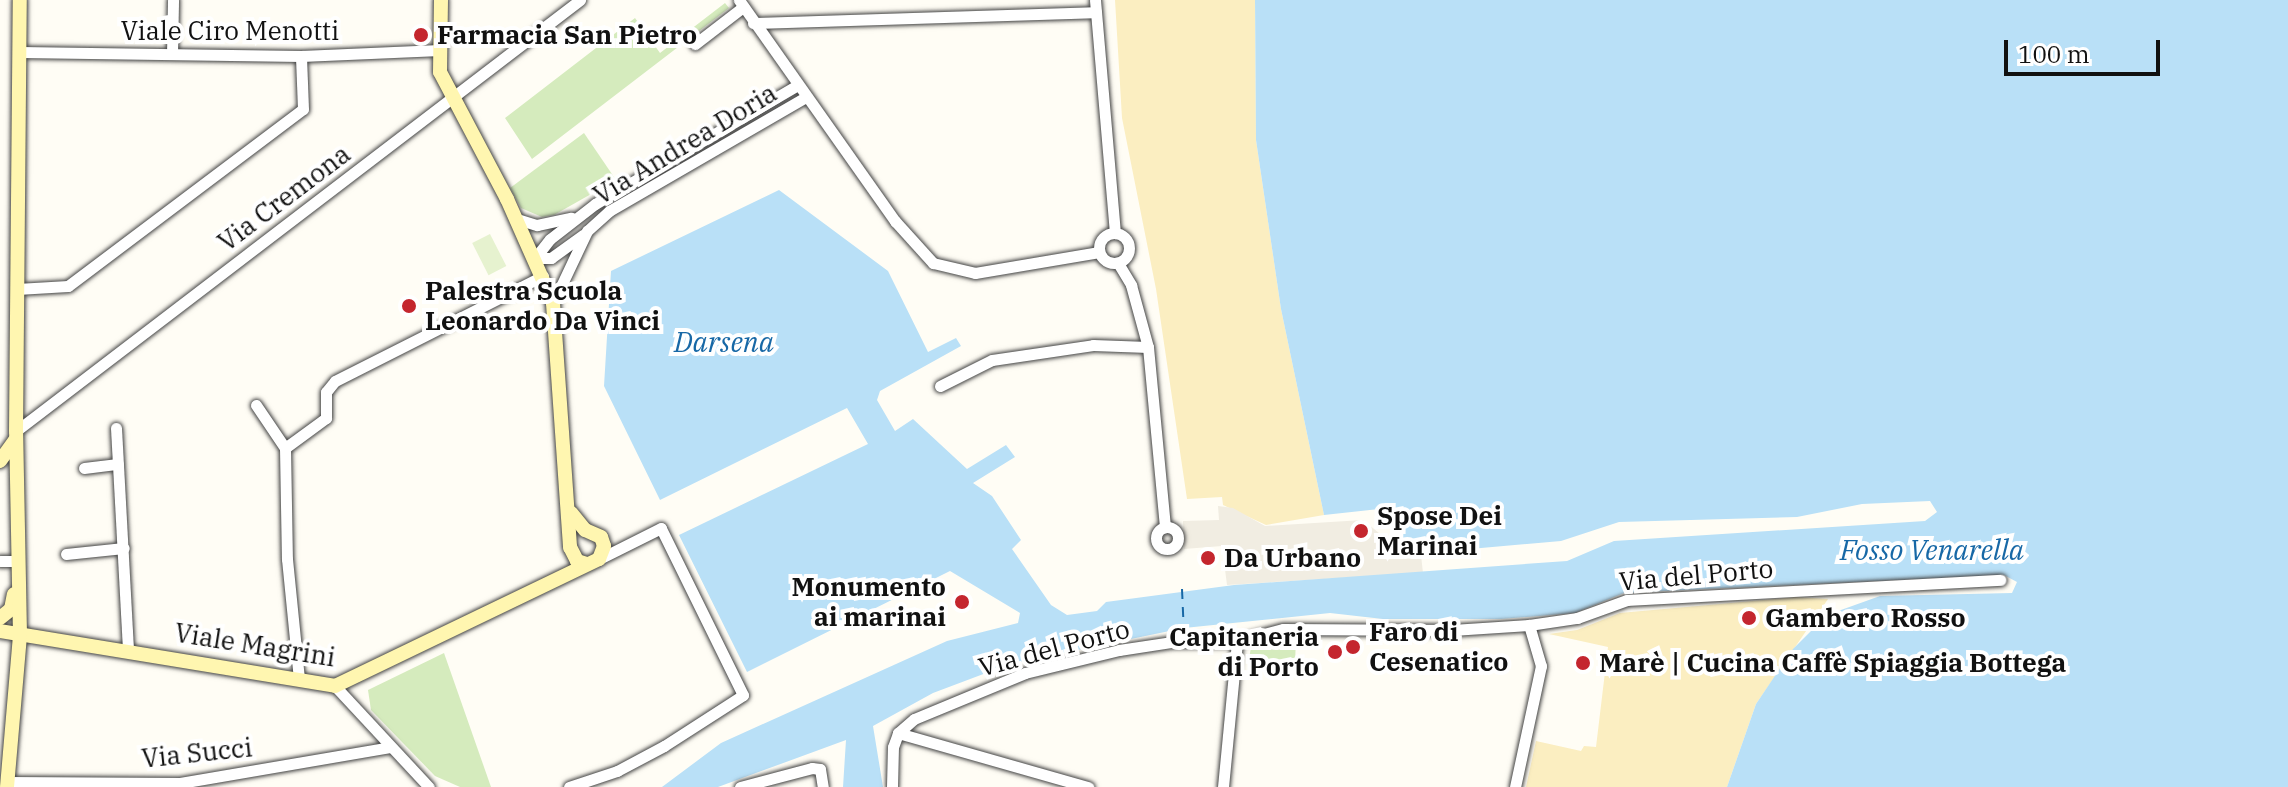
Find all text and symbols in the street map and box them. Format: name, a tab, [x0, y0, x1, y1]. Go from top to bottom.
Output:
street label: Viale Ciro Menotti	[121, 15, 339, 47]
place label: Farmacia San Pietro	[437, 19, 697, 51]
scale bar	[2008, 24, 2164, 74]
marker: Farmacia San Pietro	[412, 26, 430, 44]
text: 100 m	[2018, 38, 2090, 70]
street label: Via Andrea Doria	[588, 77, 782, 211]
street label: Via Cremona	[212, 138, 356, 258]
place label: Palestra Scuola Leonardo Da Vinci	[425, 275, 660, 336]
marker: Palestra Scuola Leonardo Da Vinci	[400, 297, 418, 315]
water label: Darsena	[674, 325, 774, 359]
place label: Spose Dei Marinai	[1377, 500, 1502, 562]
marker: Spose Dei Marinai	[1352, 522, 1370, 540]
water label: Fosso Venarella	[1840, 533, 2024, 567]
place label: Da Urbano	[1224, 542, 1361, 574]
marker: Da Urbano	[1199, 549, 1217, 567]
street label: Via del Porto	[1618, 553, 1774, 597]
place label: Monumento ai marinai	[792, 571, 946, 632]
marker: Monumento ai marinai	[953, 593, 971, 611]
place label: Gambero Rosso	[1765, 602, 1966, 634]
marker: Gambero Rosso	[1740, 609, 1758, 627]
street label: Via del Porto	[975, 613, 1133, 683]
place label: Faro di Cesenatico	[1369, 616, 1508, 678]
street label: Viale Magrini	[172, 617, 338, 673]
place label: Capitaneria di Porto	[1169, 621, 1319, 682]
marker: Faro di Cesenatico	[1344, 638, 1362, 656]
marker: Capitaneria di Porto	[1326, 643, 1344, 661]
place label: Marè | Cucina Caffè Spiaggia Bottega	[1599, 647, 2066, 679]
marker: Marè | Cucina Caffè Spiaggia Bottega	[1574, 654, 1592, 672]
street label: Via Succi	[140, 732, 254, 774]

